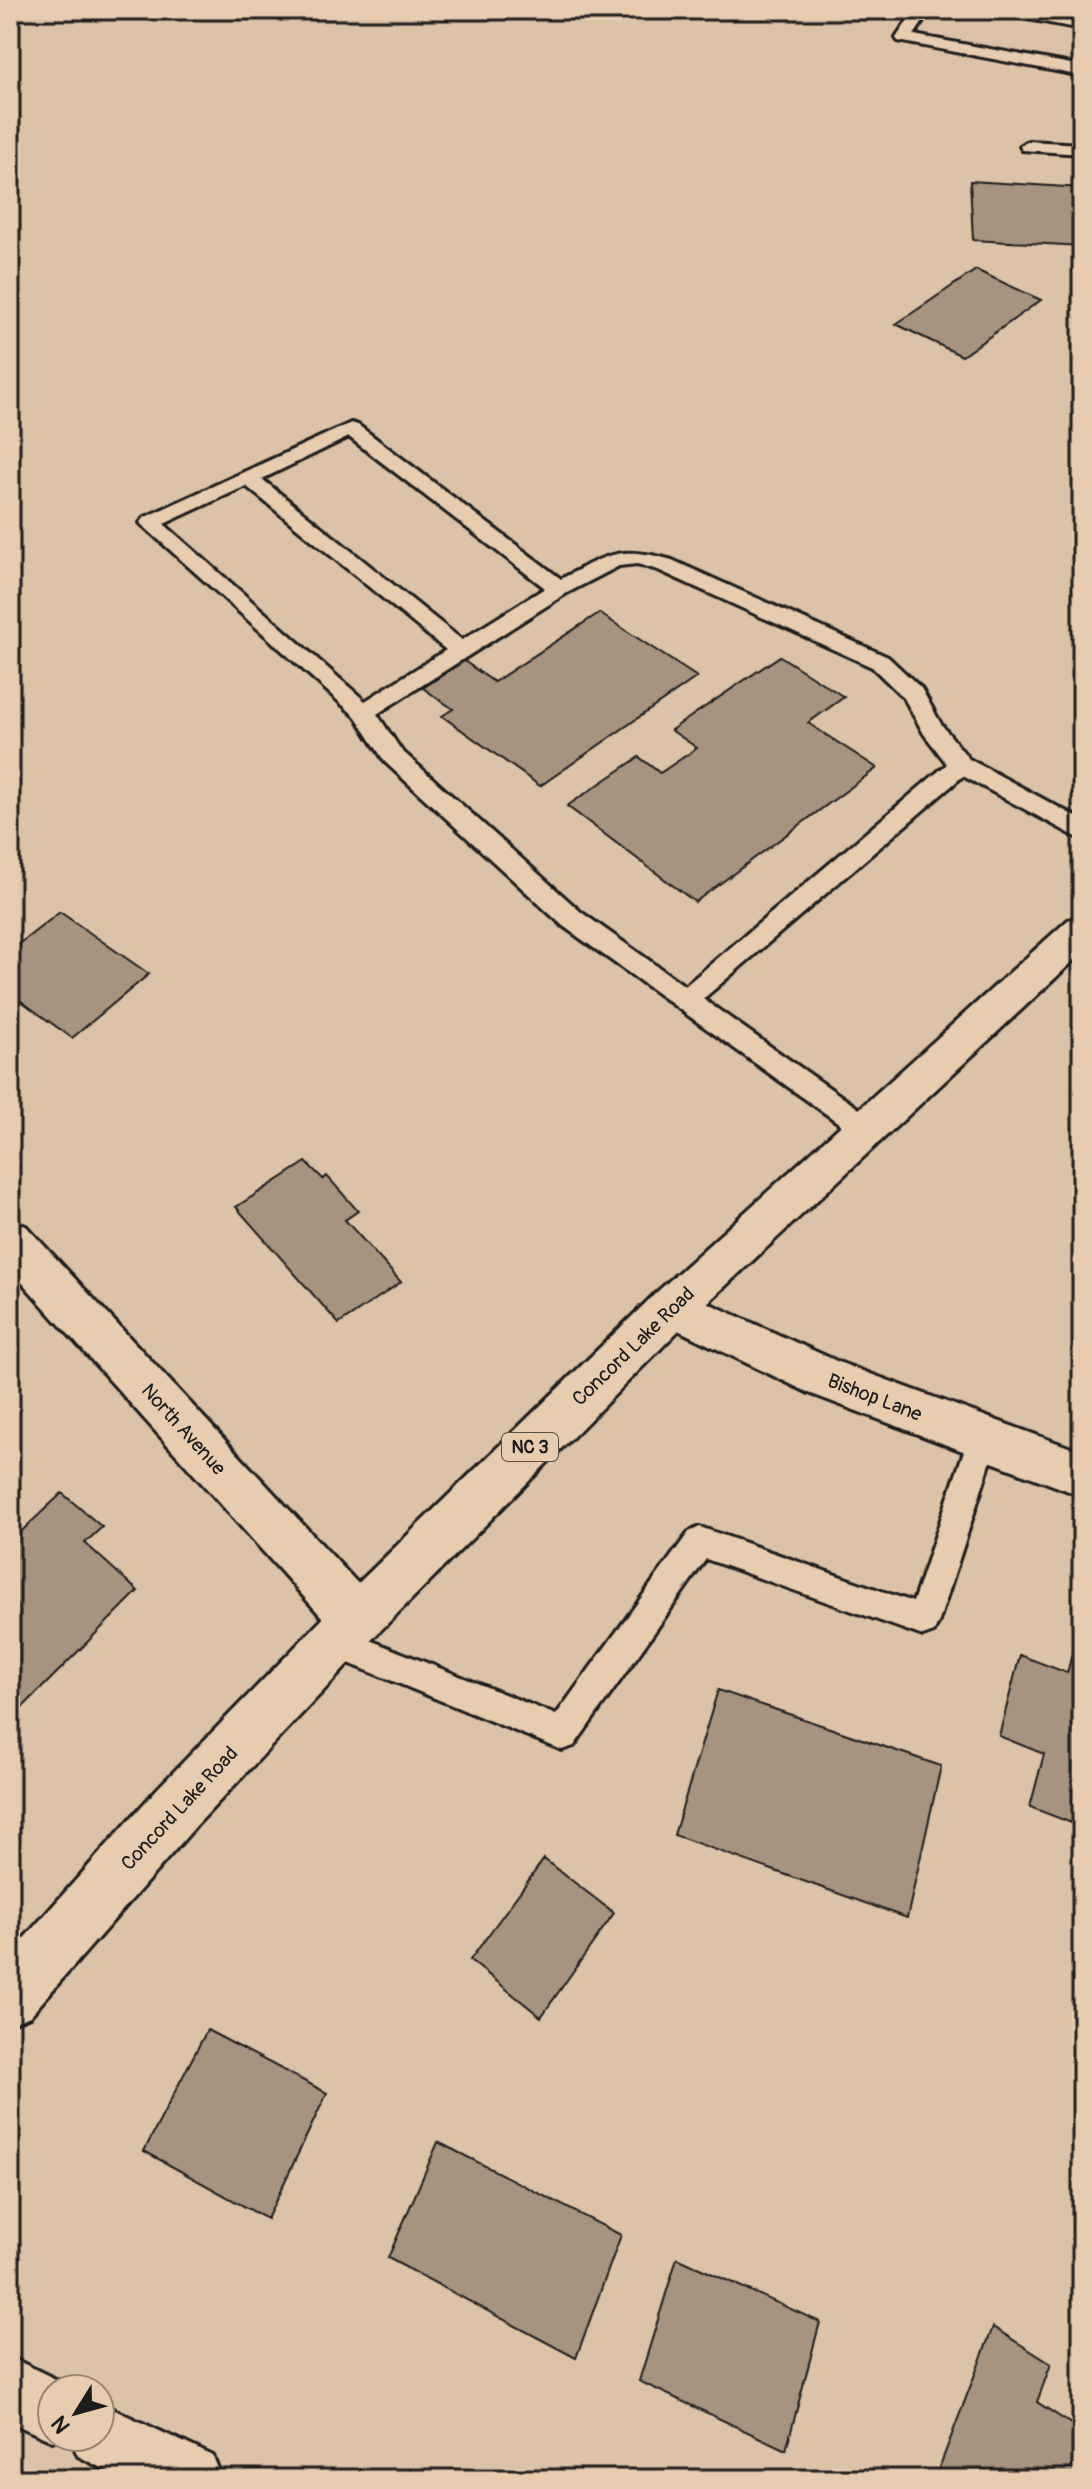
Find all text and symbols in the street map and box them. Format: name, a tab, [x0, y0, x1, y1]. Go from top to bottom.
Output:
street label: Concord Lake Road	[567, 1282, 700, 1411]
street label: Bishop Lane	[824, 1368, 926, 1427]
street label: North Avenue	[136, 1378, 231, 1480]
road number: NC 3	[502, 1433, 558, 1461]
street label: Concord Lake Road	[115, 1741, 243, 1876]
north arrow	[36, 2373, 116, 2453]
text: N	[45, 2410, 76, 2439]

